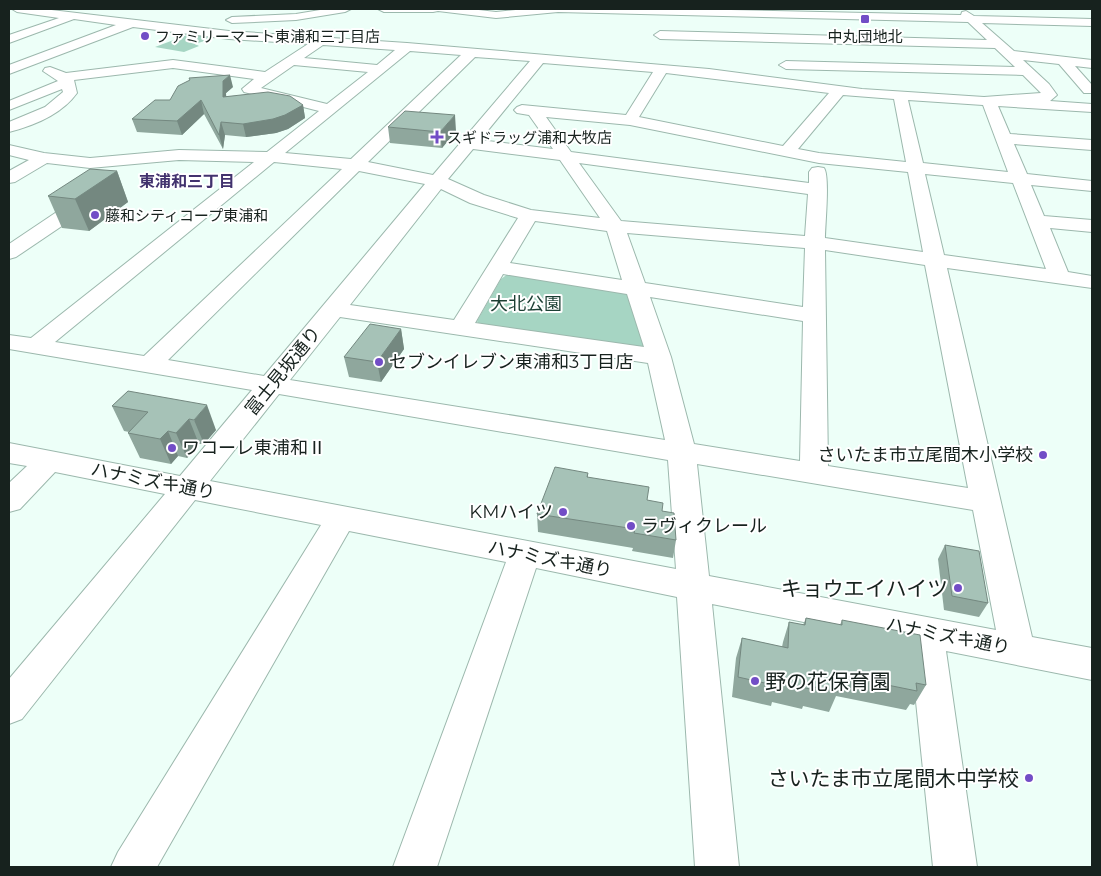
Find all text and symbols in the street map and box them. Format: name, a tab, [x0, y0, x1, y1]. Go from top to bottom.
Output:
marker: 中丸団地北	[859, 13, 871, 25]
place label: ファミリーマート東浦和三丁目店	[155, 27, 380, 46]
place label: 中丸団地北	[827, 27, 903, 46]
marker: ファミリーマート東浦和三丁目店	[139, 30, 151, 42]
place label: スギドラッグ浦和大牧店	[447, 128, 612, 147]
marker: スギドラッグ浦和大牧店	[431, 131, 443, 143]
district label: 東浦和三丁目	[139, 172, 235, 191]
place label: 藤和シティコープ東浦和	[105, 206, 268, 225]
marker: 藤和シティコープ東浦和	[89, 209, 101, 221]
park label: 大北公園	[490, 293, 562, 315]
street label: 富士見坂通り	[240, 322, 326, 420]
place label: セブンイレブン東浦和3丁目店	[389, 351, 633, 373]
marker: セブンイレブン東浦和3丁目店	[373, 356, 385, 368]
place label: ワコーレ東浦和Ⅱ	[182, 437, 326, 459]
marker: ワコーレ東浦和Ⅱ	[166, 442, 178, 454]
place label: さいたま市立尾間木小学校	[818, 444, 1033, 466]
marker: さいたま市立尾間木小学校	[1037, 449, 1049, 461]
street label: ハナミズキ通り	[89, 458, 217, 504]
place label: KMハイツ	[469, 501, 553, 523]
marker: KMハイツ	[557, 506, 569, 518]
place label: ラヴィクレール	[641, 515, 767, 537]
marker: ラヴィクレール	[625, 520, 637, 532]
street label: ハナミズキ通り	[486, 536, 614, 582]
place label: キョウエイハイツ	[781, 576, 948, 601]
marker: キョウエイハイツ	[952, 582, 964, 594]
street label: ハナミズキ通り	[884, 613, 1012, 659]
place label: 野の花保育園	[765, 669, 891, 694]
marker: 野の花保育園	[749, 675, 761, 687]
place label: さいたま市立尾間木中学校	[768, 766, 1019, 791]
marker: さいたま市立尾間木中学校	[1023, 772, 1035, 784]

